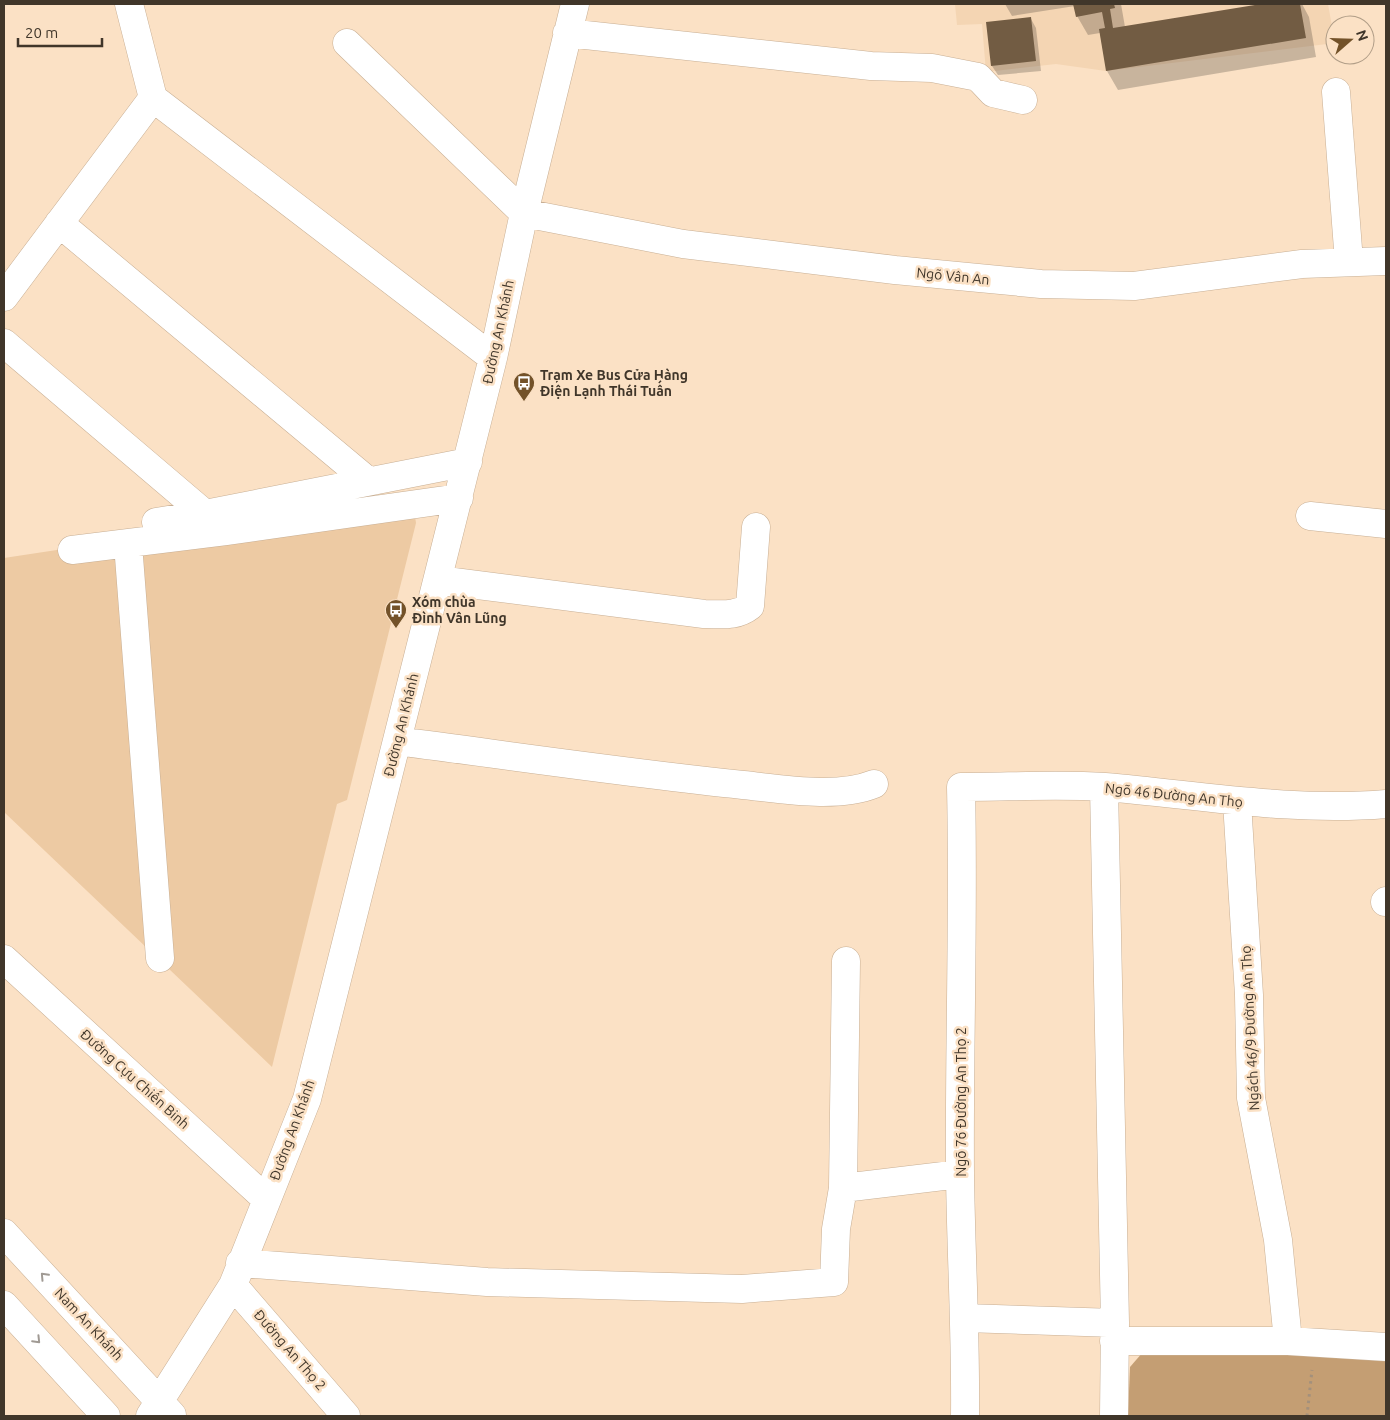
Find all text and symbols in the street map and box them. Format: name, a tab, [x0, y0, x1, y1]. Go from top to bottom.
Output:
scale bar	[18, 15, 101, 47]
north arrow	[1325, 15, 1375, 65]
text: 20 m	[25, 24, 58, 41]
text: N	[1353, 28, 1372, 43]
street label: Ngõ Vân An	[916, 264, 990, 288]
street label: Đường An Khánh	[479, 279, 517, 385]
place label: Trạm Xe Bus Cửa Hàng Điện Lạnh Thái Tuấn	[540, 367, 688, 399]
bus stop icon: Trạm Xe Bus Cửa Hàng Điện Lạnh Thái Tuấn	[512, 371, 536, 402]
place label: Xóm chùa Đình Vân Lũng	[412, 594, 507, 626]
bus stop icon: Xóm chùa Đình Vân Lũng	[384, 598, 408, 629]
street label: Đường An Khánh	[380, 672, 422, 778]
street label: Ngõ 46 Đường An Thọ	[1104, 780, 1244, 810]
street label: Ngách 46/9 Đường An Thọ	[1238, 945, 1262, 1111]
street label: Đường Cựu Chiến Binh	[77, 1024, 194, 1132]
street label: Ngõ 76 Đường An Thọ 2	[953, 1027, 969, 1177]
street label: Đường An Khánh	[266, 1078, 318, 1182]
one-way arrow	[41, 1272, 50, 1281]
street label: Nam An Khánh	[52, 1285, 126, 1363]
street label: Đường An Thọ 2	[251, 1307, 329, 1393]
one-way arrow	[31, 1335, 40, 1344]

